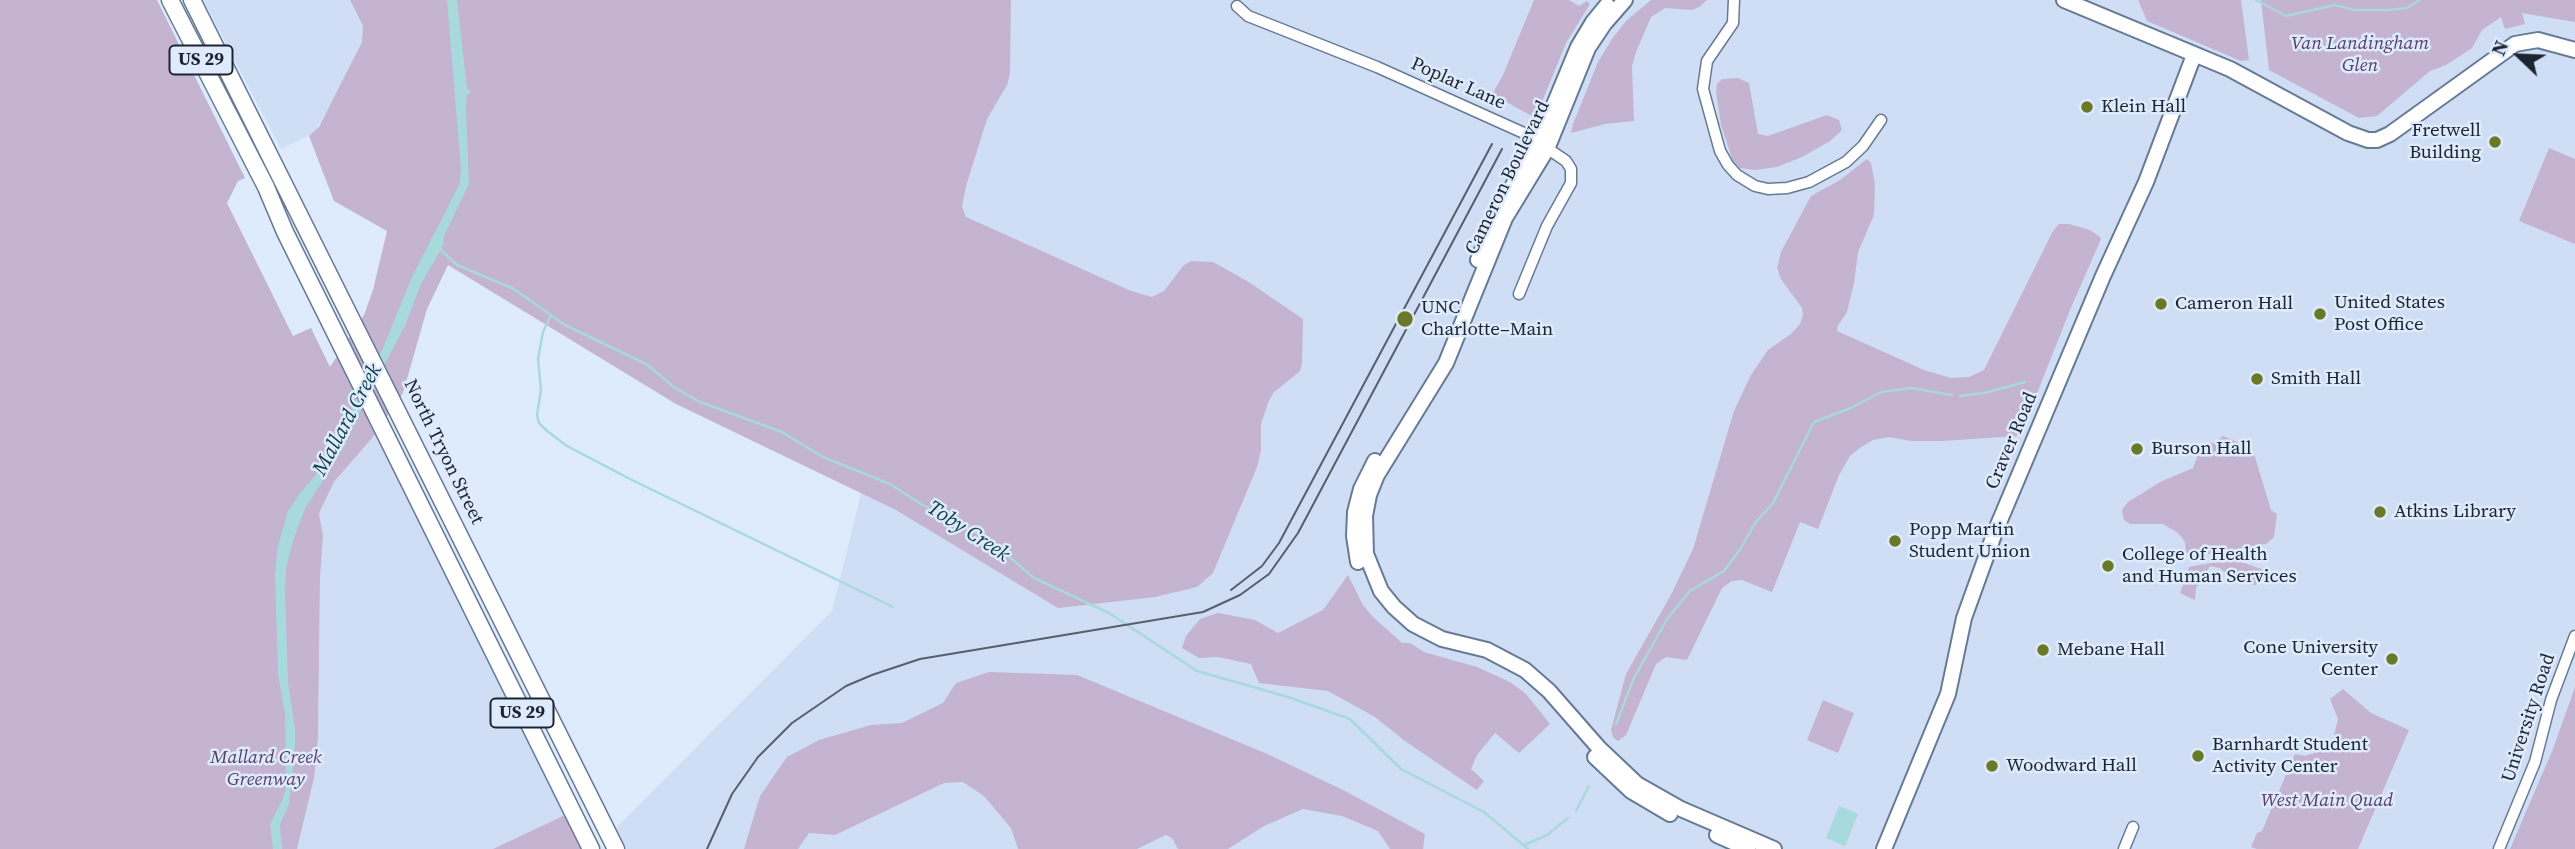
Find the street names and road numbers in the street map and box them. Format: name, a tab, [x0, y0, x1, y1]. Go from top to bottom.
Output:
road number: US 29	[170, 46, 232, 74]
street label: Poplar Lane	[1407, 53, 1509, 115]
street label: Cameron Boulevard	[1461, 97, 1555, 259]
street label: North Tryon Street	[398, 376, 488, 528]
street label: Craver Road	[1981, 389, 2043, 493]
street label: University Road	[2497, 651, 2561, 785]
road number: US 29	[490, 698, 554, 728]

